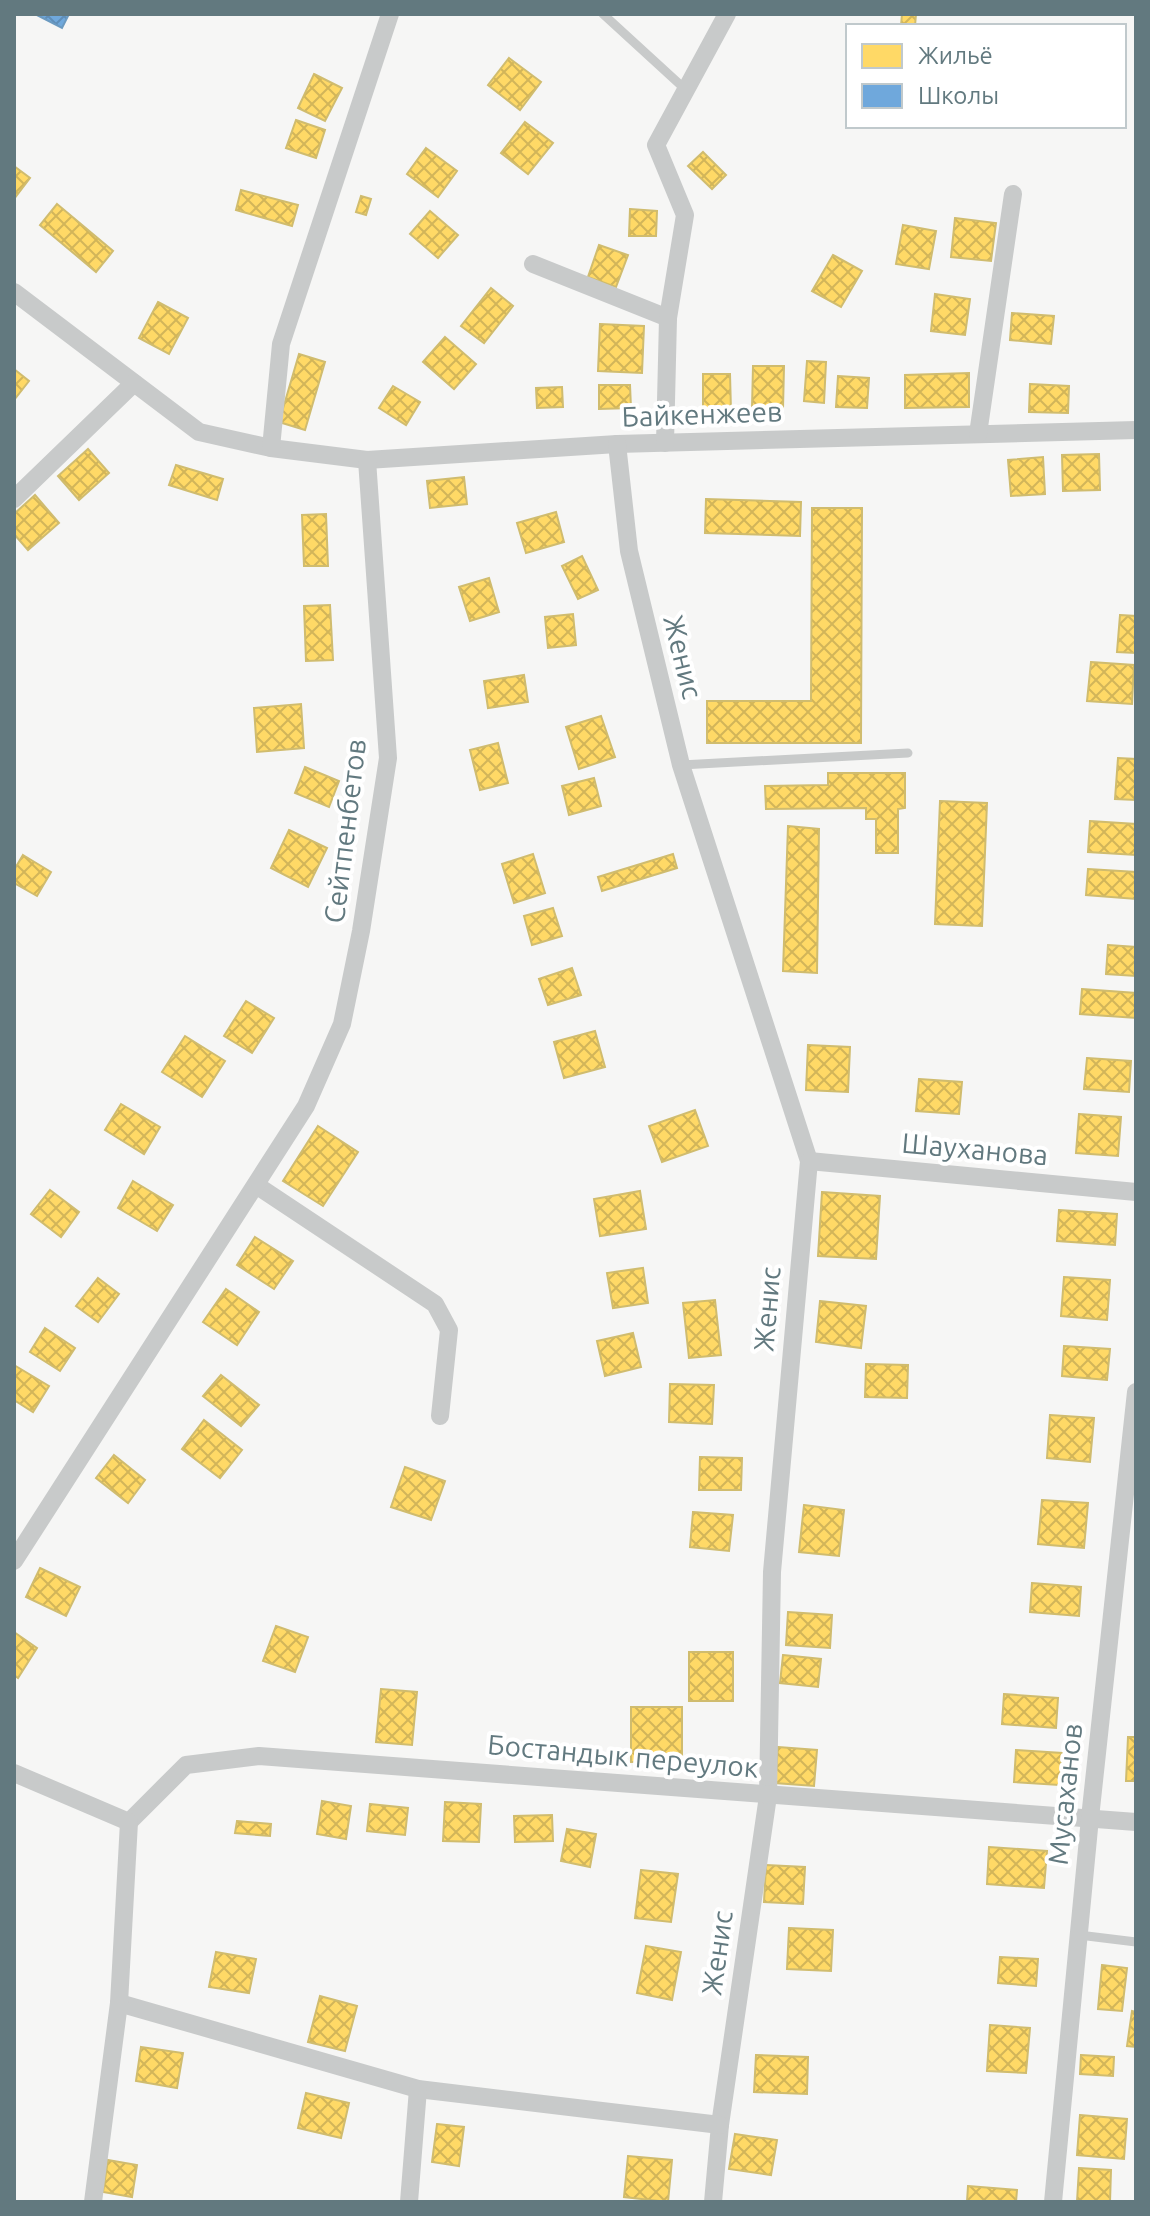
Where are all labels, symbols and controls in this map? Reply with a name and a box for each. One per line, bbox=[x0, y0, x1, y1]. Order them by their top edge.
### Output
legend bbox=[846, 24, 1126, 128]
text: Жильё bbox=[918, 42, 993, 69]
text: Школы bbox=[918, 82, 999, 109]
street label: Байкенжеев bbox=[621, 395, 783, 432]
street label: Женис bbox=[658, 612, 709, 702]
street label: Сейтпенбетов bbox=[318, 737, 371, 925]
street label: Шауханова bbox=[901, 1127, 1049, 1170]
street label: Женис bbox=[747, 1265, 786, 1353]
street label: Мусаханов bbox=[1042, 1722, 1087, 1866]
street label: Бостандык переулок bbox=[486, 1728, 760, 1783]
street label: Женис bbox=[695, 1909, 738, 1997]

